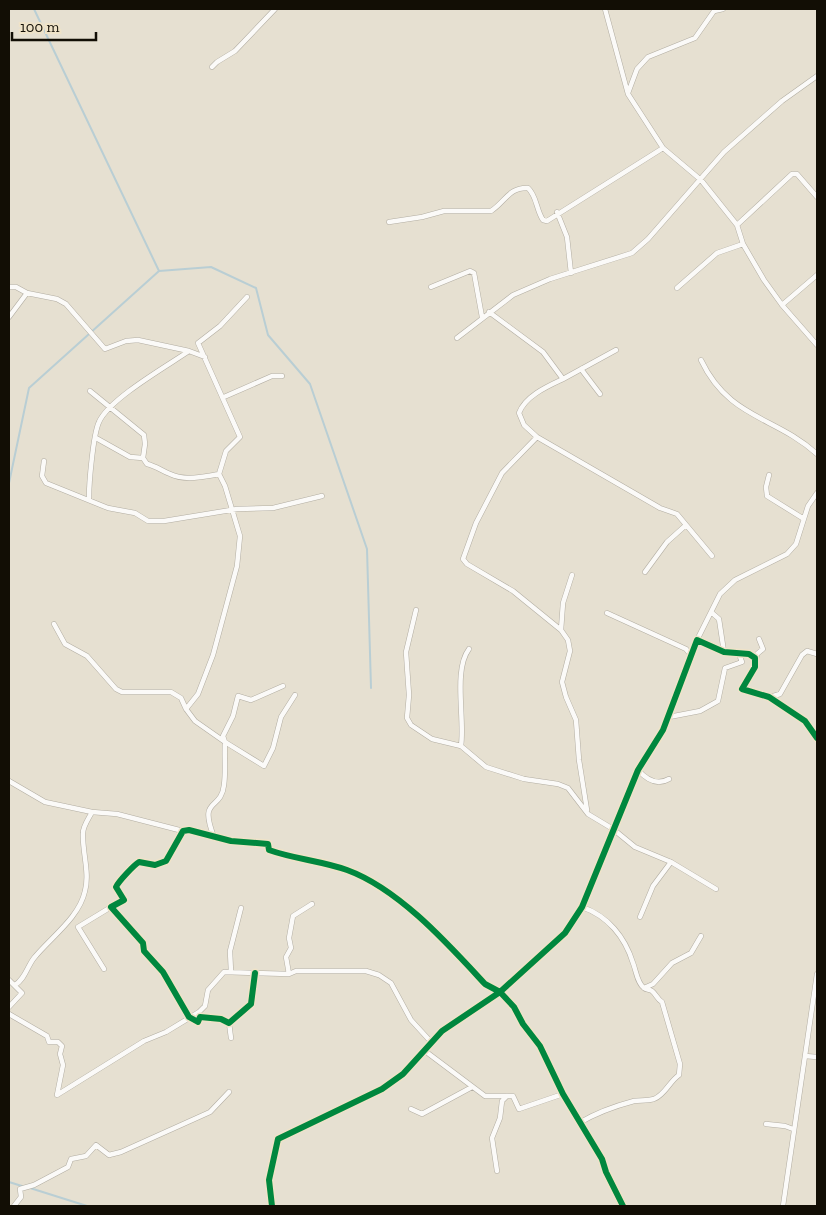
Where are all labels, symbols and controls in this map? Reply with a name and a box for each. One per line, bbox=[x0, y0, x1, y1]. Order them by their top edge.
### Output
scale bar bbox=[12, 10, 96, 42]
text: 100 m bbox=[20, 18, 59, 36]

